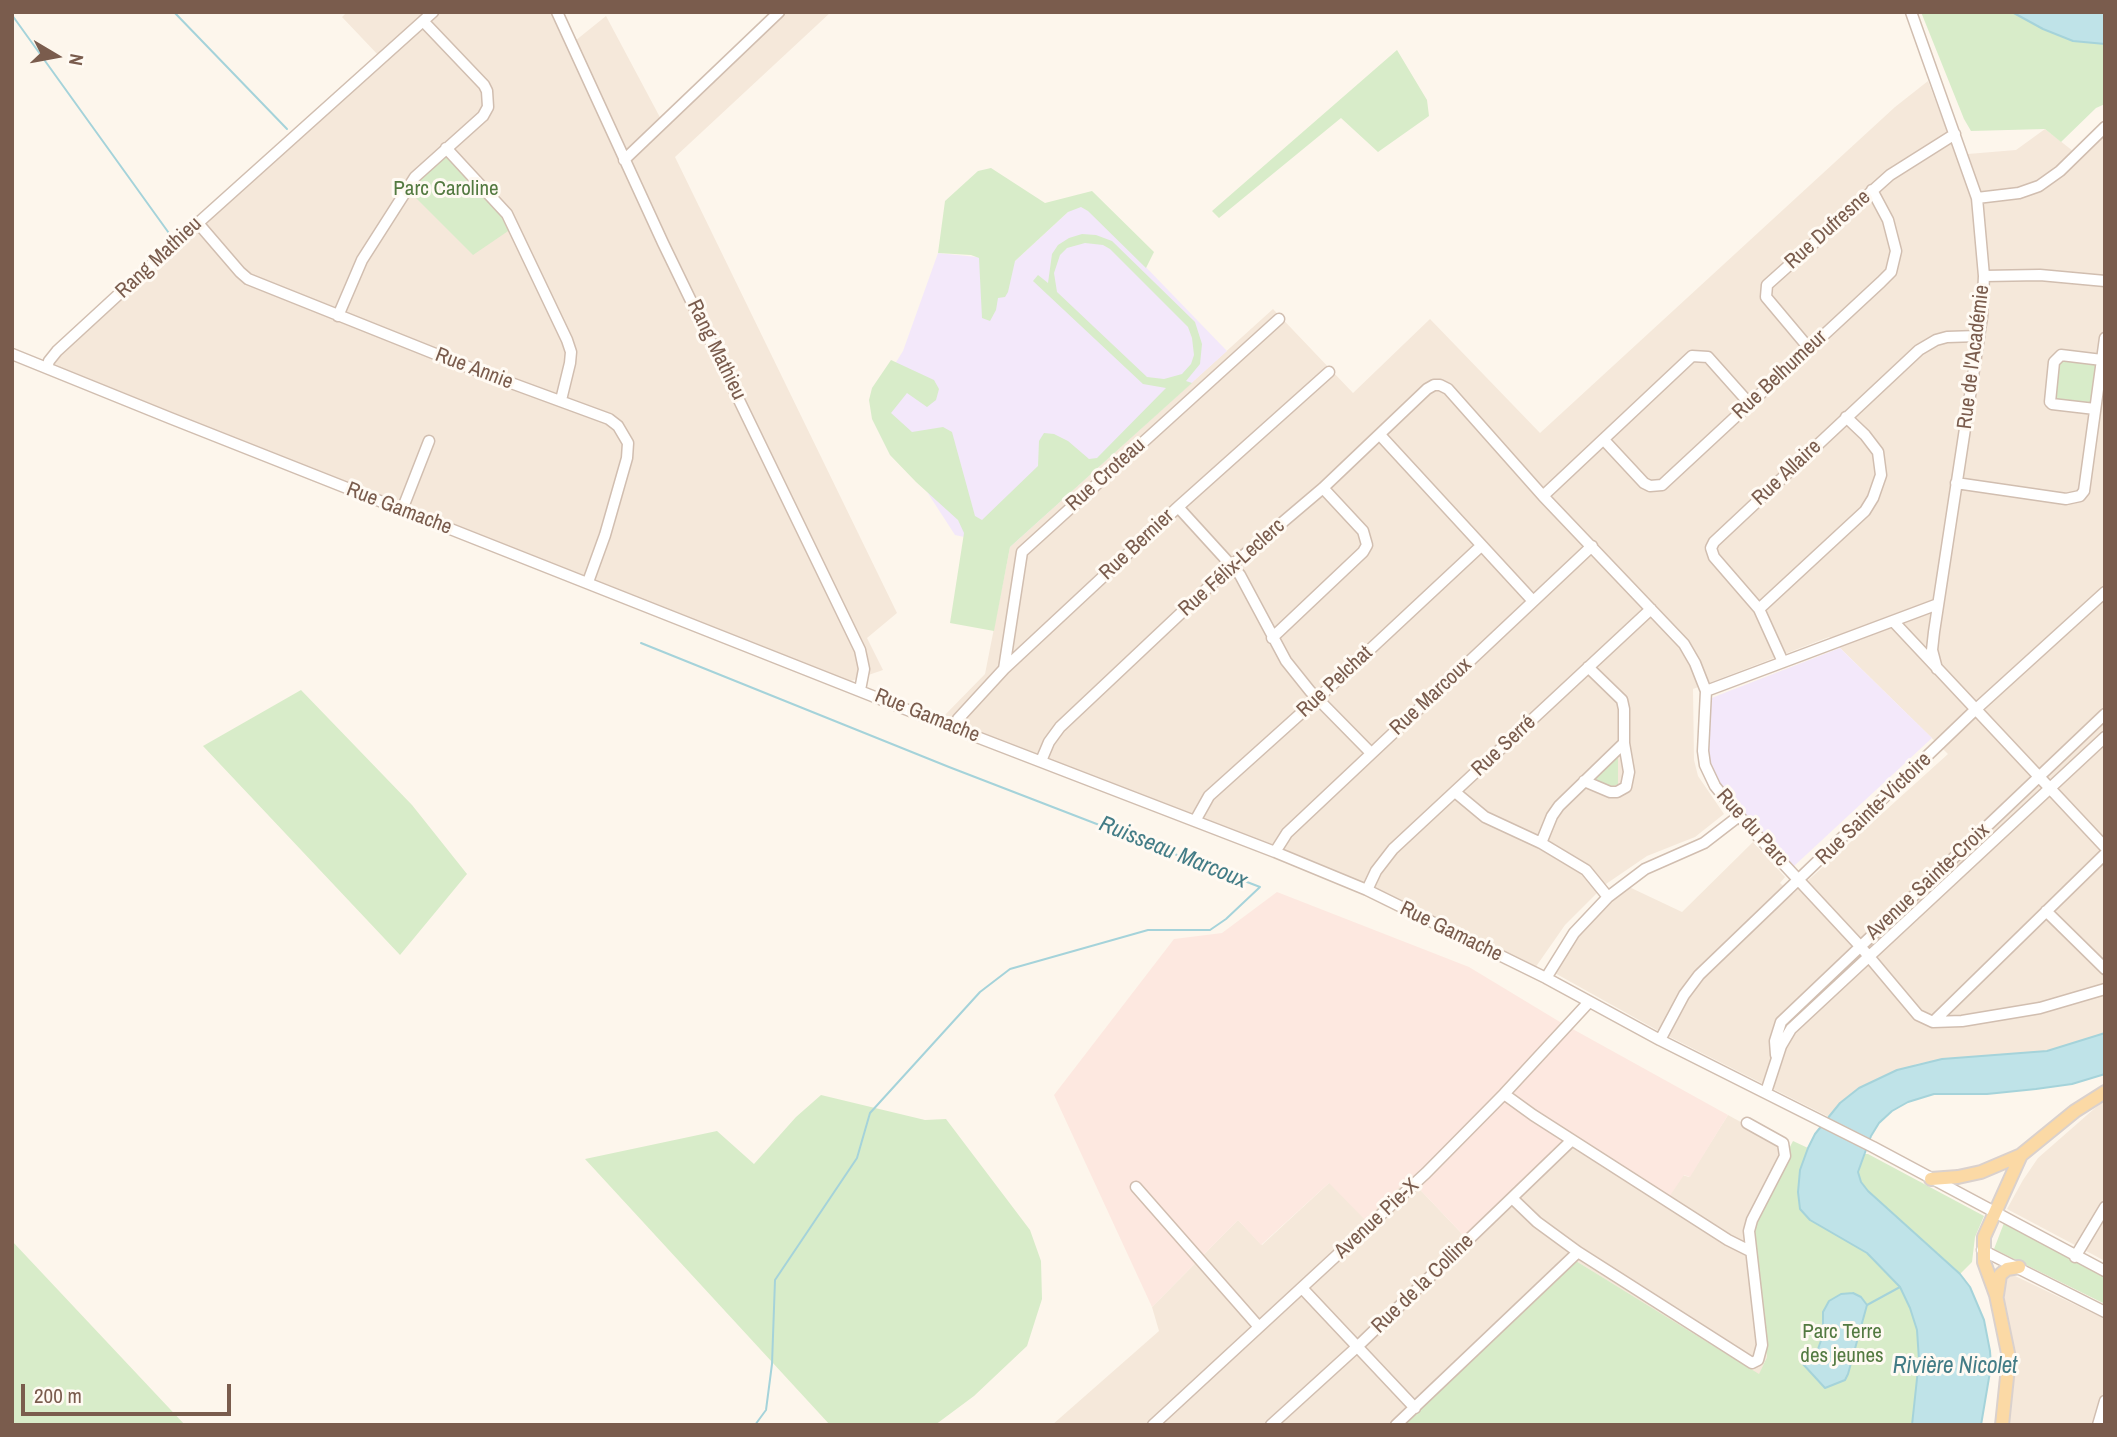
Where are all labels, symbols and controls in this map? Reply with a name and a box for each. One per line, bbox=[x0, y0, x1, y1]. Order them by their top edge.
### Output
north arrow bbox=[21, 21, 91, 91]
text: N bbox=[63, 52, 90, 67]
park label: Parc Caroline bbox=[393, 176, 499, 202]
street label: Rue Dufresne bbox=[1780, 185, 1876, 275]
street label: Rang Mathieu bbox=[111, 212, 207, 304]
street label: Rue de l'Académie bbox=[1953, 284, 1995, 430]
street label: Rang Mathieu bbox=[681, 296, 751, 404]
street label: Rue Belhumeur bbox=[1728, 325, 1832, 425]
street label: Rue Annie bbox=[431, 343, 517, 395]
street label: Rue Croteau bbox=[1061, 433, 1151, 517]
street label: Rue Allaire bbox=[1747, 435, 1827, 511]
street label: Rue Gamache bbox=[343, 477, 455, 541]
street label: Rue Bernier bbox=[1094, 504, 1180, 586]
street label: Rue Félix-Leclerc bbox=[1174, 514, 1290, 622]
street label: Rue Pelchat bbox=[1292, 641, 1378, 723]
street label: Rue Marcoux bbox=[1385, 653, 1477, 741]
street label: Rue Gamache bbox=[871, 684, 983, 748]
street label: Rue Serré bbox=[1467, 710, 1541, 782]
street label: Rue Sainte-Victoire bbox=[1811, 748, 1937, 870]
street label: Rue du Parc bbox=[1711, 784, 1793, 872]
water label: Ruisseau Marcoux bbox=[1095, 811, 1251, 895]
street label: Avenue Sainte-Croix bbox=[1861, 818, 1995, 946]
street label: Rue Gamache bbox=[1396, 896, 1506, 968]
street label: Avenue Pie-X bbox=[1330, 1174, 1424, 1264]
street label: Rue de la Colline bbox=[1367, 1229, 1479, 1339]
park label: Parc Terre des jeunes bbox=[1800, 1319, 1884, 1369]
water label: Rivière Nicolet bbox=[1893, 1353, 2017, 1381]
scale bar bbox=[24, 1370, 234, 1414]
text: 200 m bbox=[34, 1381, 82, 1410]

